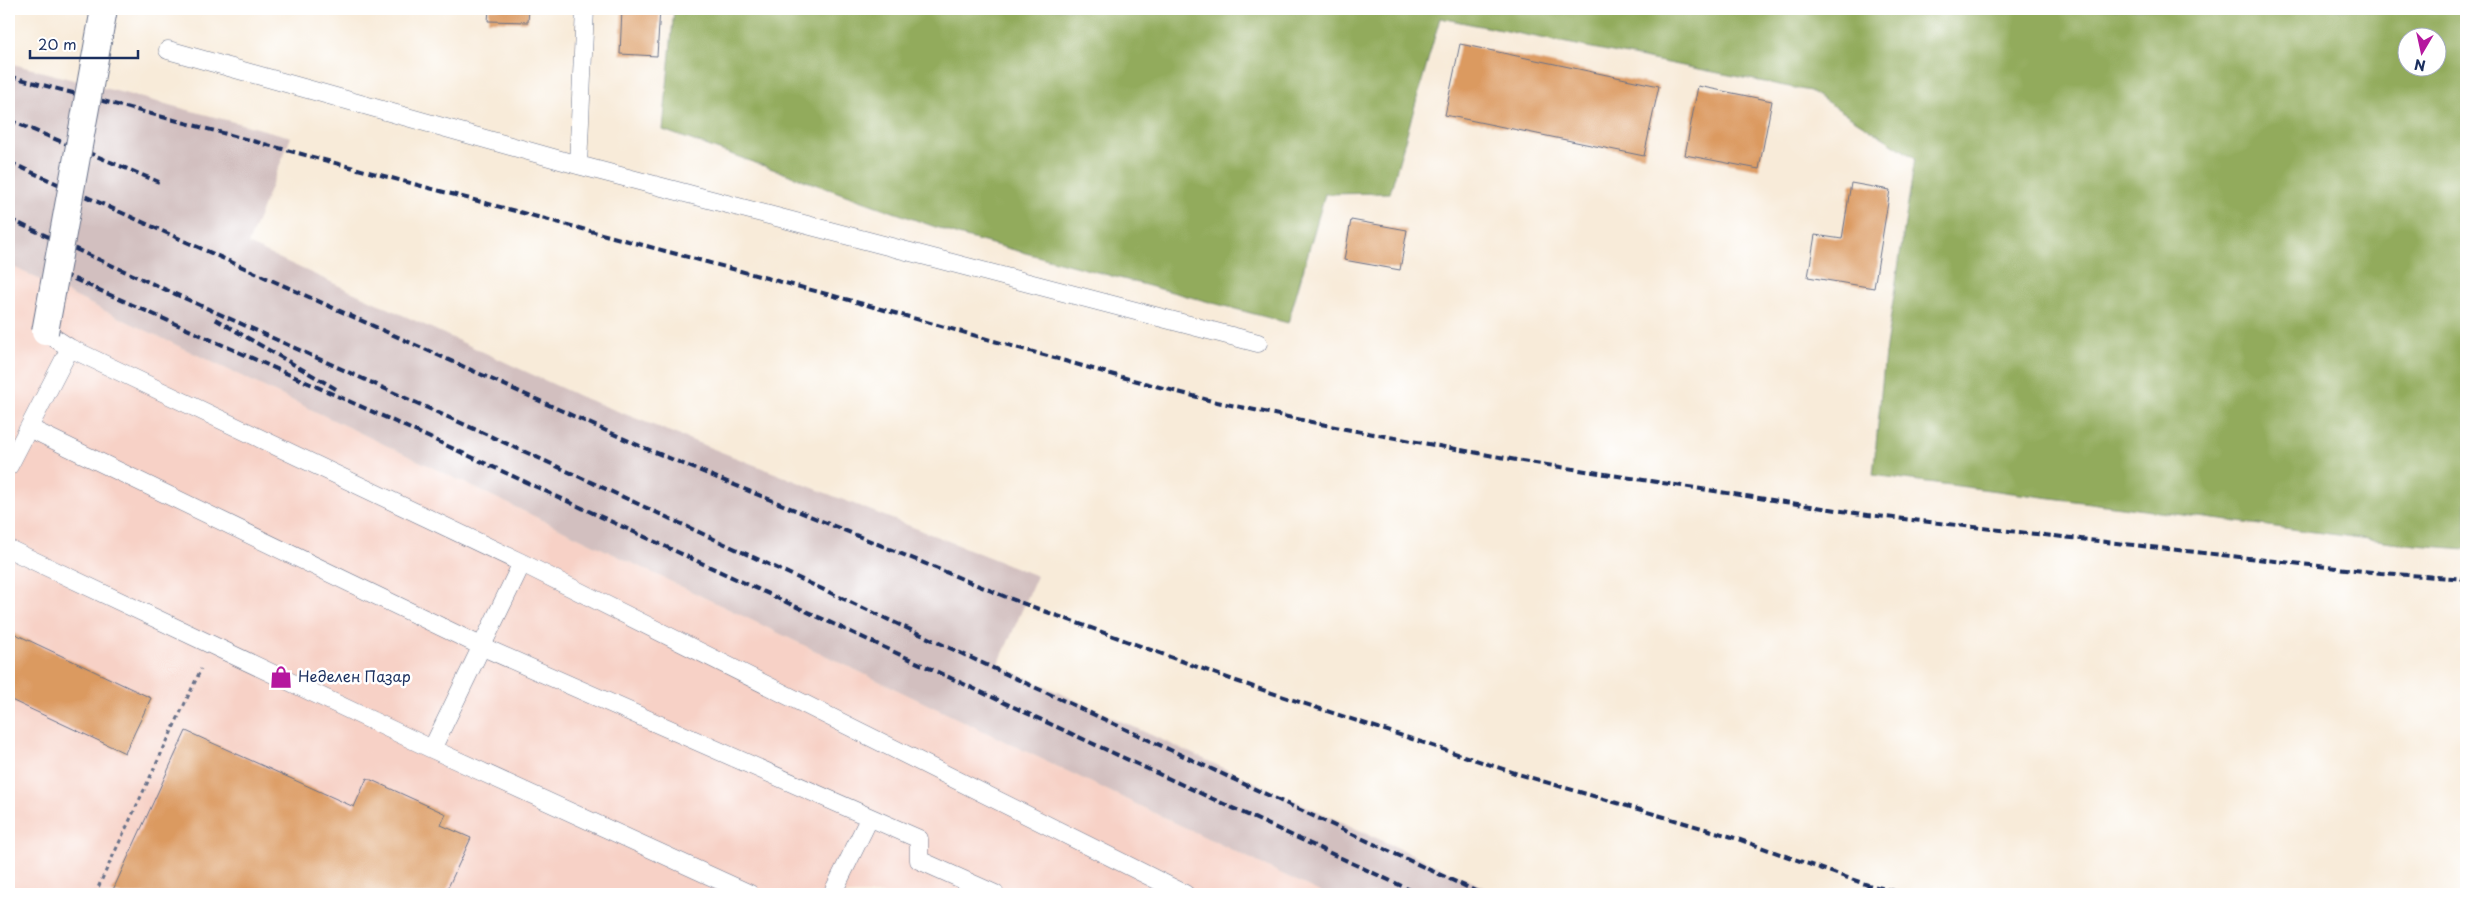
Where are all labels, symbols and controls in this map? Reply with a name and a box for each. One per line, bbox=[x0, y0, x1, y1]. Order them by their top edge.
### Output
scale bar bbox=[30, 28, 138, 60]
north arrow bbox=[2398, 28, 2448, 78]
text: 20 m bbox=[38, 32, 77, 55]
text: N bbox=[2413, 54, 2427, 77]
shop icon: Неделен Пазар bbox=[268, 664, 294, 690]
place label: Неделен Пазар bbox=[298, 664, 411, 687]

